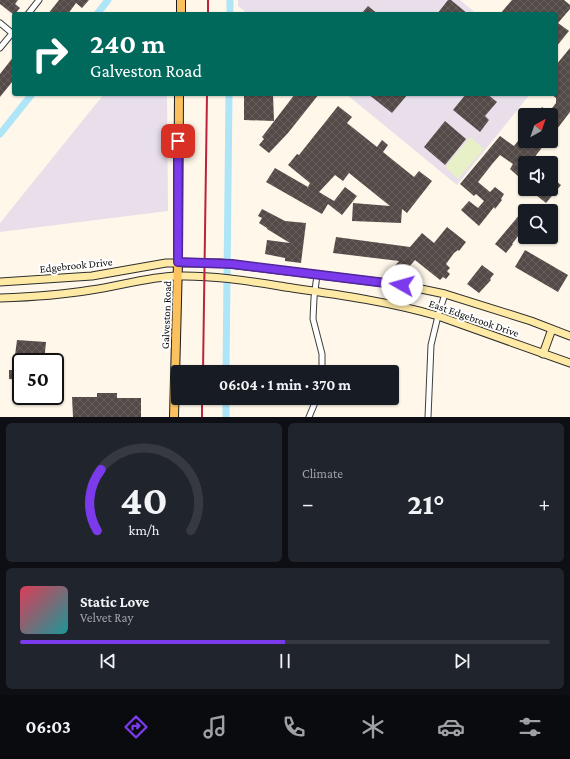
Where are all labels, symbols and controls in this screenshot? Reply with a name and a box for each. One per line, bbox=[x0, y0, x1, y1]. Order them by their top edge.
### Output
icon: right bbox=[24, 28, 76, 80]
text: 240 m bbox=[90, 28, 165, 59]
text: Galveston Road bbox=[90, 61, 202, 81]
north arrow bbox=[518, 108, 558, 148]
map controls bbox=[518, 108, 558, 244]
pin bbox=[161, 124, 195, 158]
icon: arrive bbox=[167, 130, 189, 152]
button: sound bbox=[518, 156, 558, 196]
button: search bbox=[518, 204, 558, 244]
street label: Edgebrook Drive bbox=[39, 255, 113, 276]
position arrow bbox=[381, 264, 423, 306]
street label: Galveston Road bbox=[159, 280, 173, 349]
street label: East Edgebrook Drive bbox=[427, 297, 521, 340]
speed limit sign: 50 bbox=[12, 353, 64, 405]
text: 06:04 · 1 min · 370 m bbox=[219, 377, 351, 393]
text: Climate bbox=[302, 466, 343, 481]
text: 40 bbox=[120, 476, 168, 522]
text: 21° bbox=[407, 487, 445, 520]
text: − bbox=[302, 491, 314, 516]
text: + bbox=[538, 491, 550, 516]
text: km/h bbox=[129, 521, 160, 537]
text: Static Love bbox=[80, 594, 149, 610]
text: Velvet Ray bbox=[80, 610, 133, 625]
icon: previous bbox=[97, 650, 119, 672]
icon: pause bbox=[274, 650, 296, 672]
icon: next bbox=[451, 650, 473, 672]
icon: directions bbox=[122, 713, 150, 741]
icon: music bbox=[201, 713, 229, 741]
icon: phone bbox=[280, 713, 308, 741]
icon: climate bbox=[359, 713, 387, 741]
icon: car bbox=[437, 713, 465, 741]
icon: filters bbox=[516, 713, 544, 741]
text: 06:03 bbox=[25, 717, 71, 737]

